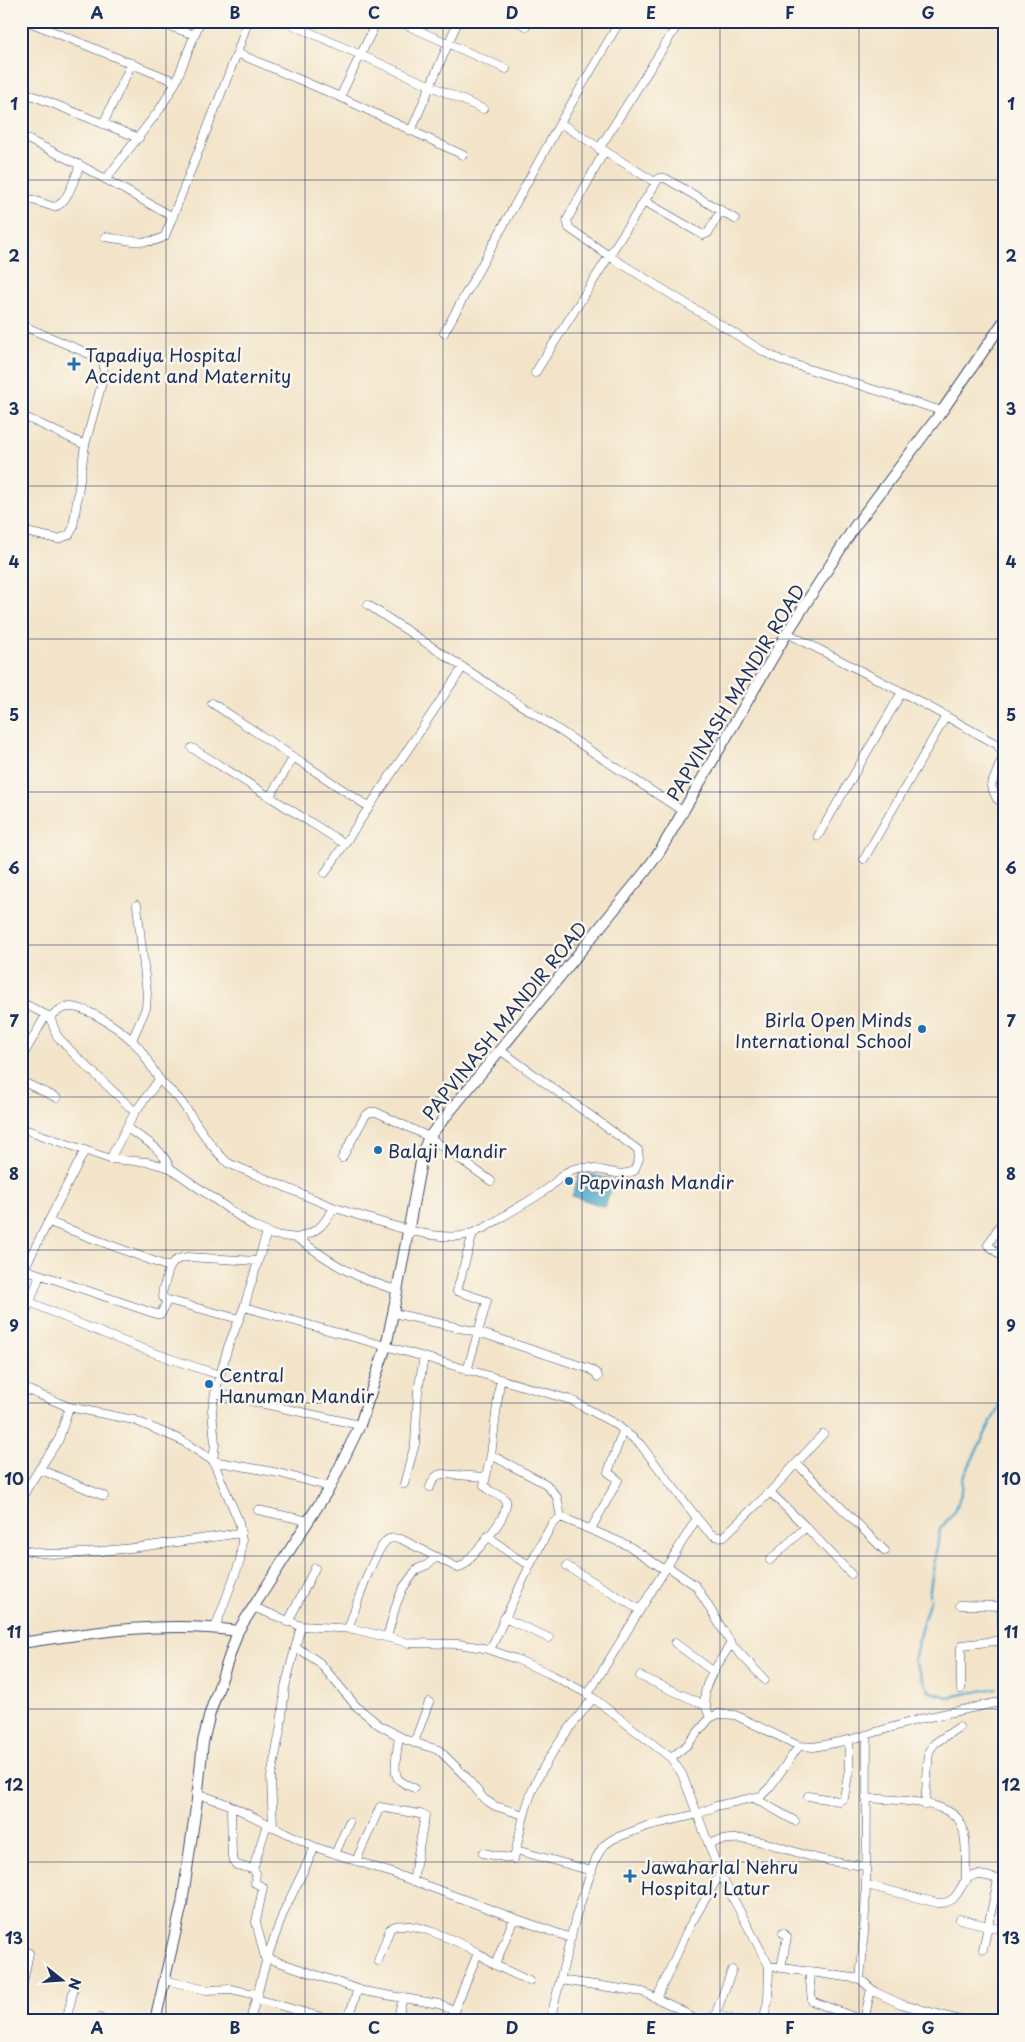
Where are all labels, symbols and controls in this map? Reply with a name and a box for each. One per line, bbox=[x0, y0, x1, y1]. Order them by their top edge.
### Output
text: A bbox=[91, 0, 104, 24]
text: B bbox=[230, 0, 241, 24]
text: C bbox=[368, 0, 380, 24]
text: D bbox=[506, 0, 518, 24]
text: E bbox=[646, 0, 656, 24]
text: F bbox=[785, 0, 795, 24]
text: G bbox=[921, 0, 935, 24]
text: 1 bbox=[10, 91, 18, 115]
text: 1 bbox=[1007, 91, 1015, 115]
text: 2 bbox=[8, 243, 20, 267]
text: 2 bbox=[1005, 243, 1017, 267]
place label: Tapadiya Hospital Accident and Maternity bbox=[85, 341, 291, 389]
marker: Tapadiya Hospital Accident and Maternity bbox=[67, 357, 81, 371]
text: 3 bbox=[9, 396, 19, 420]
text: 3 bbox=[1006, 396, 1016, 420]
text: 4 bbox=[9, 549, 20, 573]
text: 4 bbox=[1006, 549, 1017, 573]
street label: PAPVINASH MANDIR ROAD bbox=[659, 578, 811, 806]
text: 5 bbox=[9, 702, 19, 726]
text: 5 bbox=[1006, 702, 1016, 726]
text: 6 bbox=[8, 855, 20, 879]
text: 6 bbox=[1005, 855, 1017, 879]
street label: PAPVINASH MANDIR ROAD bbox=[415, 915, 593, 1125]
place label: Birla Open Minds International School bbox=[735, 1006, 912, 1054]
text: 7 bbox=[9, 1008, 19, 1032]
text: 7 bbox=[1006, 1008, 1016, 1032]
marker: Birla Open Minds International School bbox=[916, 1023, 928, 1035]
place label: Balaji Mandir bbox=[388, 1137, 507, 1164]
marker: Balaji Mandir bbox=[372, 1144, 384, 1156]
text: 8 bbox=[9, 1161, 19, 1185]
text: 8 bbox=[1006, 1161, 1016, 1185]
place label: Papvinash Mandir bbox=[579, 1168, 734, 1195]
marker: Papvinash Mandir bbox=[563, 1175, 575, 1187]
text: 9 bbox=[9, 1313, 19, 1337]
text: 9 bbox=[1006, 1313, 1016, 1337]
place label: Central Hanuman Mandir bbox=[219, 1361, 375, 1409]
marker: Central Hanuman Mandir bbox=[203, 1378, 215, 1390]
text: 10 bbox=[4, 1466, 24, 1490]
text: 10 bbox=[1001, 1466, 1021, 1490]
text: 11 bbox=[7, 1619, 21, 1643]
text: 11 bbox=[1004, 1619, 1018, 1643]
text: 12 bbox=[5, 1772, 23, 1796]
text: 12 bbox=[1002, 1772, 1020, 1796]
place label: Jawaharlal Nehru Hospital, Latur bbox=[641, 1853, 798, 1901]
marker: Jawaharlal Nehru Hospital, Latur bbox=[623, 1869, 637, 1883]
text: 13 bbox=[5, 1925, 23, 1949]
text: 13 bbox=[1002, 1925, 1020, 1949]
north arrow bbox=[38, 1954, 88, 2004]
text: N bbox=[63, 1976, 87, 1992]
text: A bbox=[91, 2015, 104, 2039]
text: B bbox=[230, 2015, 241, 2039]
text: C bbox=[368, 2015, 380, 2039]
text: D bbox=[506, 2015, 518, 2039]
text: E bbox=[646, 2015, 656, 2039]
text: F bbox=[785, 2015, 795, 2039]
text: G bbox=[921, 2015, 935, 2039]

